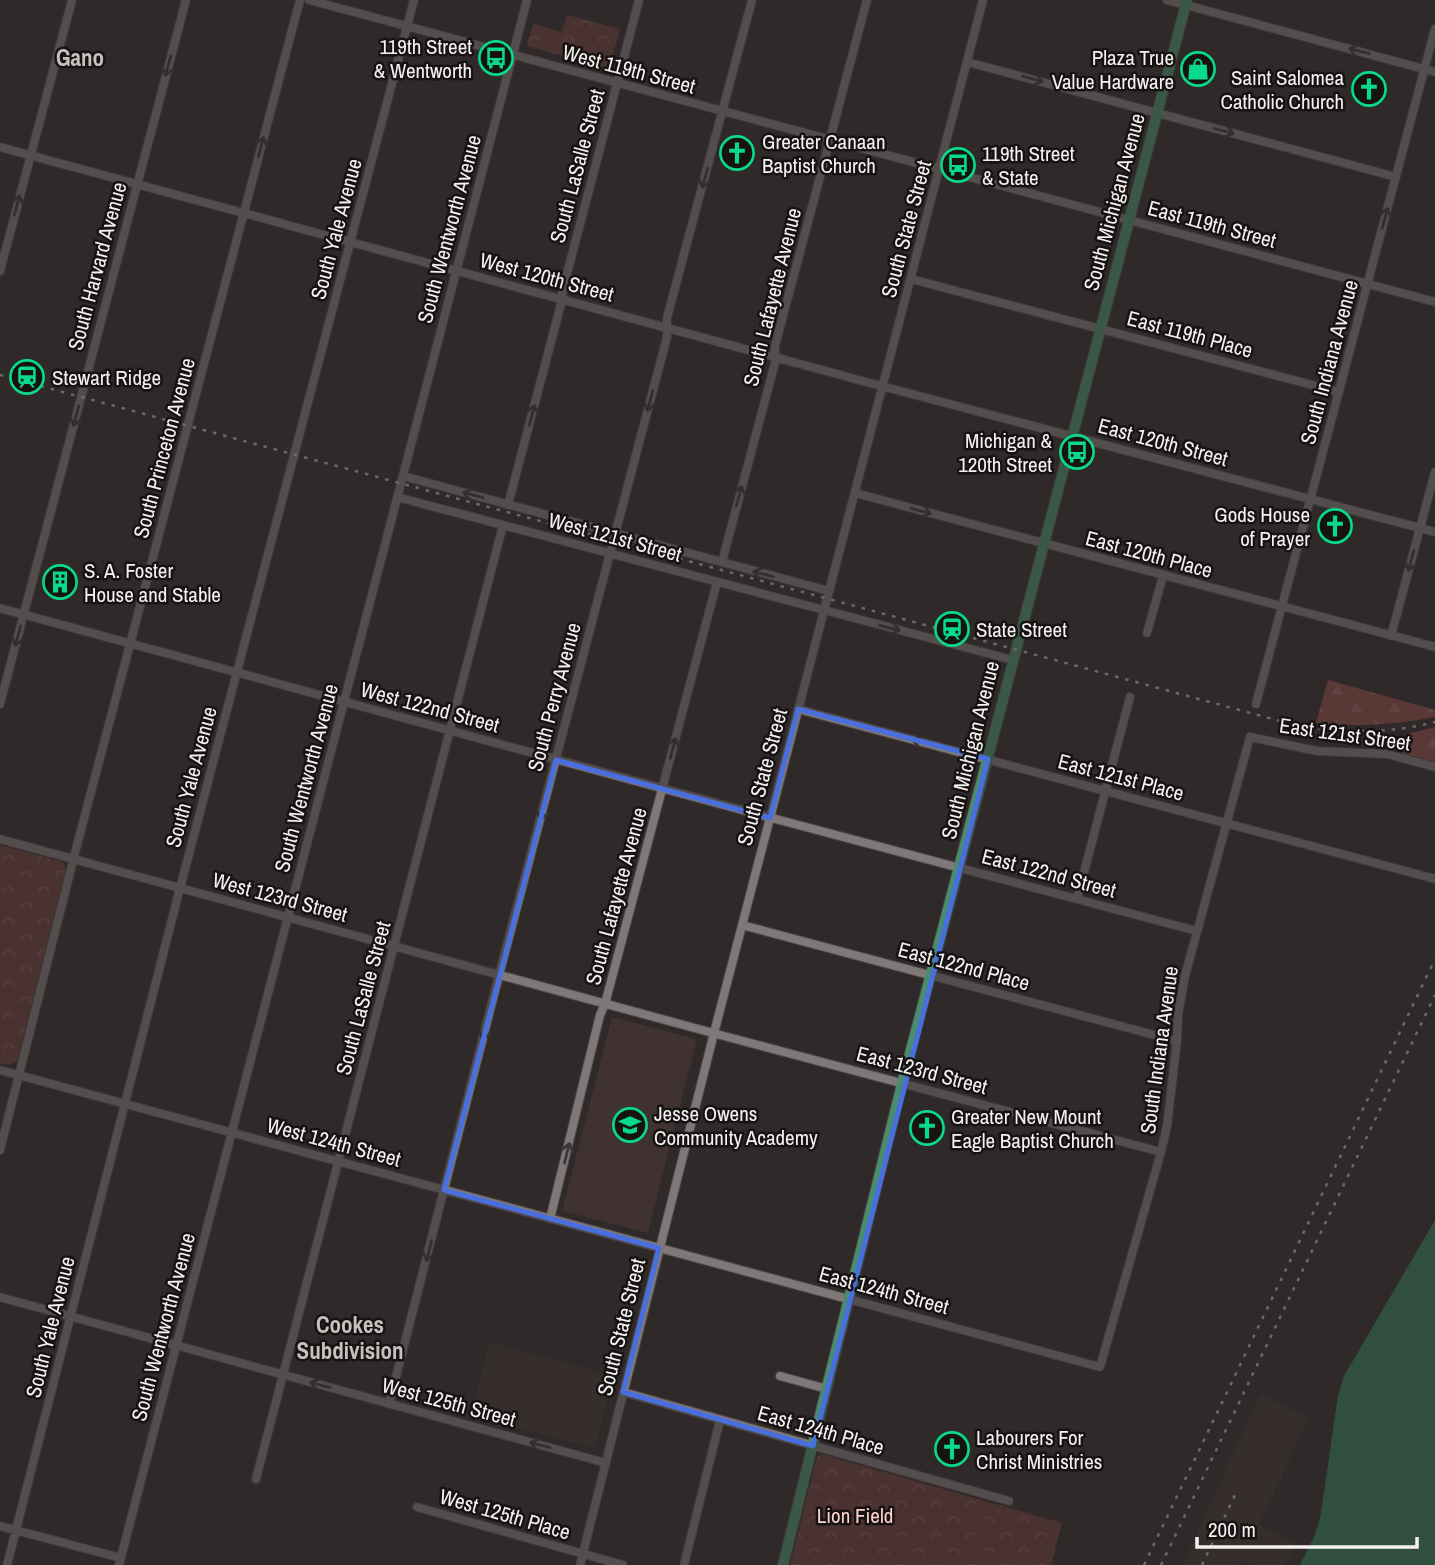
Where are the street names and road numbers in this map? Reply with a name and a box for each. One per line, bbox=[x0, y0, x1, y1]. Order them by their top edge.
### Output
street label: West 119th Street bbox=[559, 37, 699, 101]
street label: South LaSalle Street bbox=[543, 86, 612, 246]
street label: South Michigan Avenue bbox=[1076, 110, 1152, 294]
street label: South Wentworth Avenue bbox=[410, 132, 488, 326]
street label: South Yale Avenue bbox=[303, 155, 369, 303]
street label: South State Street bbox=[874, 157, 938, 301]
street label: South Harvard Avenue bbox=[61, 179, 133, 353]
street label: East 119th Street bbox=[1145, 193, 1280, 255]
street label: South Lafayette Avenue bbox=[736, 205, 808, 389]
street label: West 120th Street bbox=[477, 245, 617, 309]
street label: South Indiana Avenue bbox=[1293, 277, 1365, 447]
street label: East 119th Place bbox=[1124, 303, 1256, 365]
street label: South Princeton Avenue bbox=[126, 355, 202, 541]
street label: East 120th Street bbox=[1095, 411, 1231, 473]
street label: West 121st Street bbox=[545, 505, 685, 569]
street label: East 120th Place bbox=[1082, 523, 1216, 585]
street label: South Perry Avenue bbox=[520, 619, 588, 775]
street label: South Michigan Avenue bbox=[934, 658, 1006, 842]
street label: West 122nd Street bbox=[358, 675, 503, 739]
street label: South Wentworth Avenue bbox=[267, 681, 345, 875]
street label: South Yale Avenue bbox=[158, 703, 224, 851]
street label: South State Street bbox=[730, 705, 794, 849]
street label: East 121st Street bbox=[1278, 710, 1413, 758]
street label: East 121st Place bbox=[1055, 746, 1187, 808]
street label: South Lafayette Avenue bbox=[578, 804, 654, 988]
street label: East 122nd Street bbox=[979, 841, 1120, 905]
street label: West 123rd Street bbox=[209, 865, 351, 929]
street label: South LaSalle Street bbox=[329, 918, 398, 1078]
street label: East 122nd Place bbox=[895, 935, 1033, 997]
street label: South Indiana Avenue bbox=[1133, 964, 1185, 1136]
street label: East 123rd Street bbox=[854, 1039, 991, 1101]
street label: West 124th Street bbox=[264, 1110, 404, 1174]
street label: South Wentworth Avenue bbox=[124, 1230, 202, 1424]
street label: South Yale Avenue bbox=[18, 1253, 82, 1401]
street label: South State Street bbox=[590, 1255, 652, 1399]
street label: East 124th Street bbox=[816, 1259, 952, 1321]
street label: West 125th Street bbox=[379, 1370, 519, 1434]
street label: East 124th Place bbox=[754, 1398, 888, 1462]
street label: West 125th Place bbox=[436, 1481, 574, 1547]

